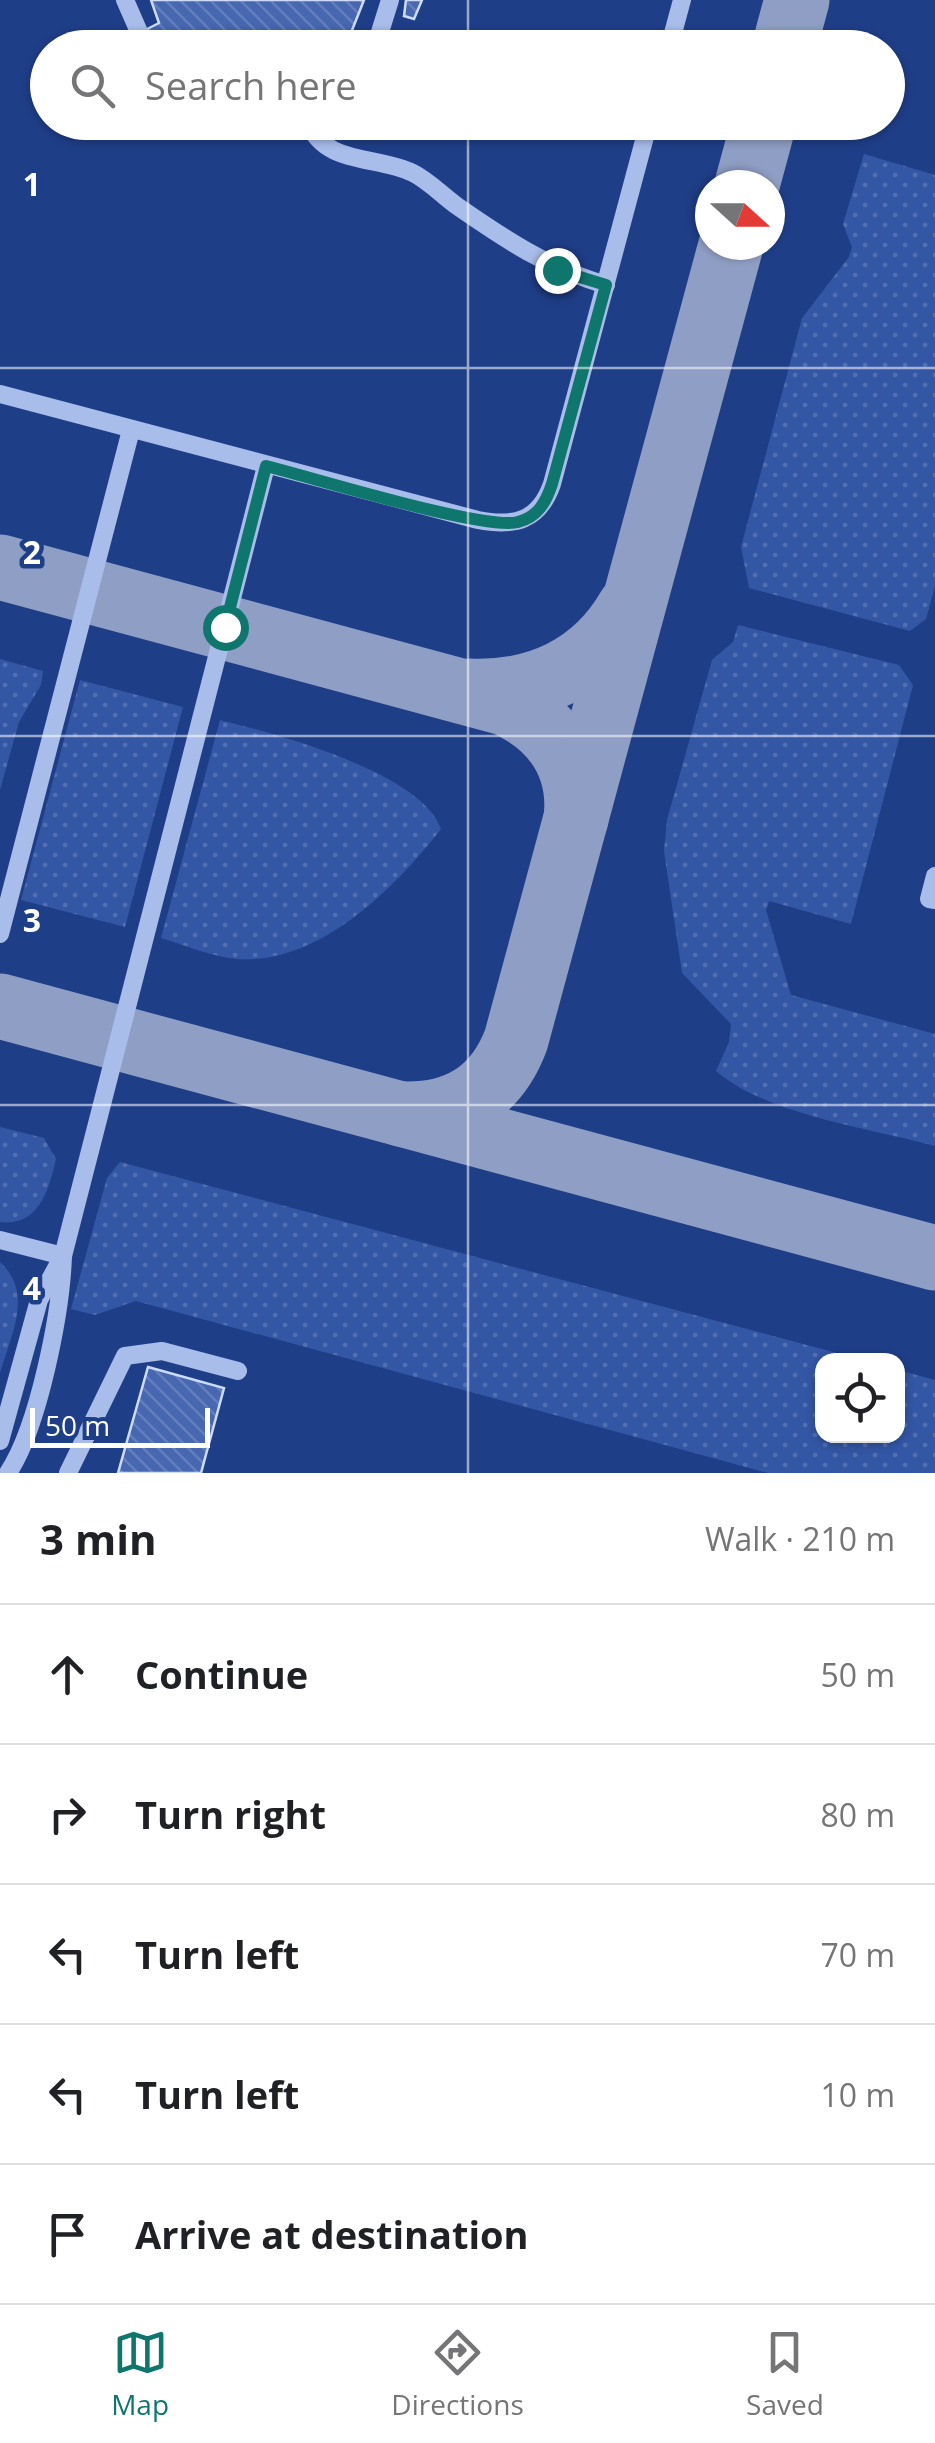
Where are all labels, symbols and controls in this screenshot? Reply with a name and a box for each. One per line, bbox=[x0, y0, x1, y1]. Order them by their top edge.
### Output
search box bbox=[30, 30, 905, 140]
icon: search bbox=[65, 58, 120, 113]
text: Search here bbox=[145, 59, 357, 111]
text: 1 bbox=[23, 162, 41, 205]
north arrow bbox=[695, 170, 785, 260]
route end bbox=[535, 248, 581, 294]
text: 2 bbox=[23, 530, 41, 573]
route start bbox=[203, 605, 249, 651]
text: 3 bbox=[23, 898, 41, 941]
text: 4 bbox=[23, 1266, 41, 1309]
map controls bbox=[815, 1353, 905, 1443]
button: locate bbox=[815, 1353, 905, 1443]
scale bar bbox=[30, 1403, 210, 1448]
text: 50 m bbox=[45, 1406, 110, 1444]
text: 3 min bbox=[40, 1510, 157, 1567]
text: Walk · 210 m bbox=[705, 1517, 895, 1560]
icon: ahead bbox=[40, 1647, 95, 1702]
text: Continue bbox=[135, 1648, 308, 1700]
text: 50 m bbox=[820, 1653, 895, 1696]
icon: right bbox=[40, 1787, 95, 1842]
text: Turn right bbox=[135, 1788, 326, 1840]
text: 80 m bbox=[820, 1793, 895, 1836]
icon: left bbox=[40, 1927, 95, 1982]
text: Turn left bbox=[135, 1928, 299, 1980]
text: 70 m bbox=[820, 1933, 895, 1976]
icon: left bbox=[40, 2067, 95, 2122]
text: Turn left bbox=[135, 2068, 299, 2120]
text: 10 m bbox=[820, 2073, 895, 2116]
icon: arrive bbox=[40, 2207, 95, 2262]
text: Arrive at destination bbox=[135, 2208, 529, 2260]
tab: Map bbox=[111, 2325, 169, 2423]
tab: Directions bbox=[391, 2325, 524, 2423]
tab: Saved bbox=[746, 2325, 824, 2423]

